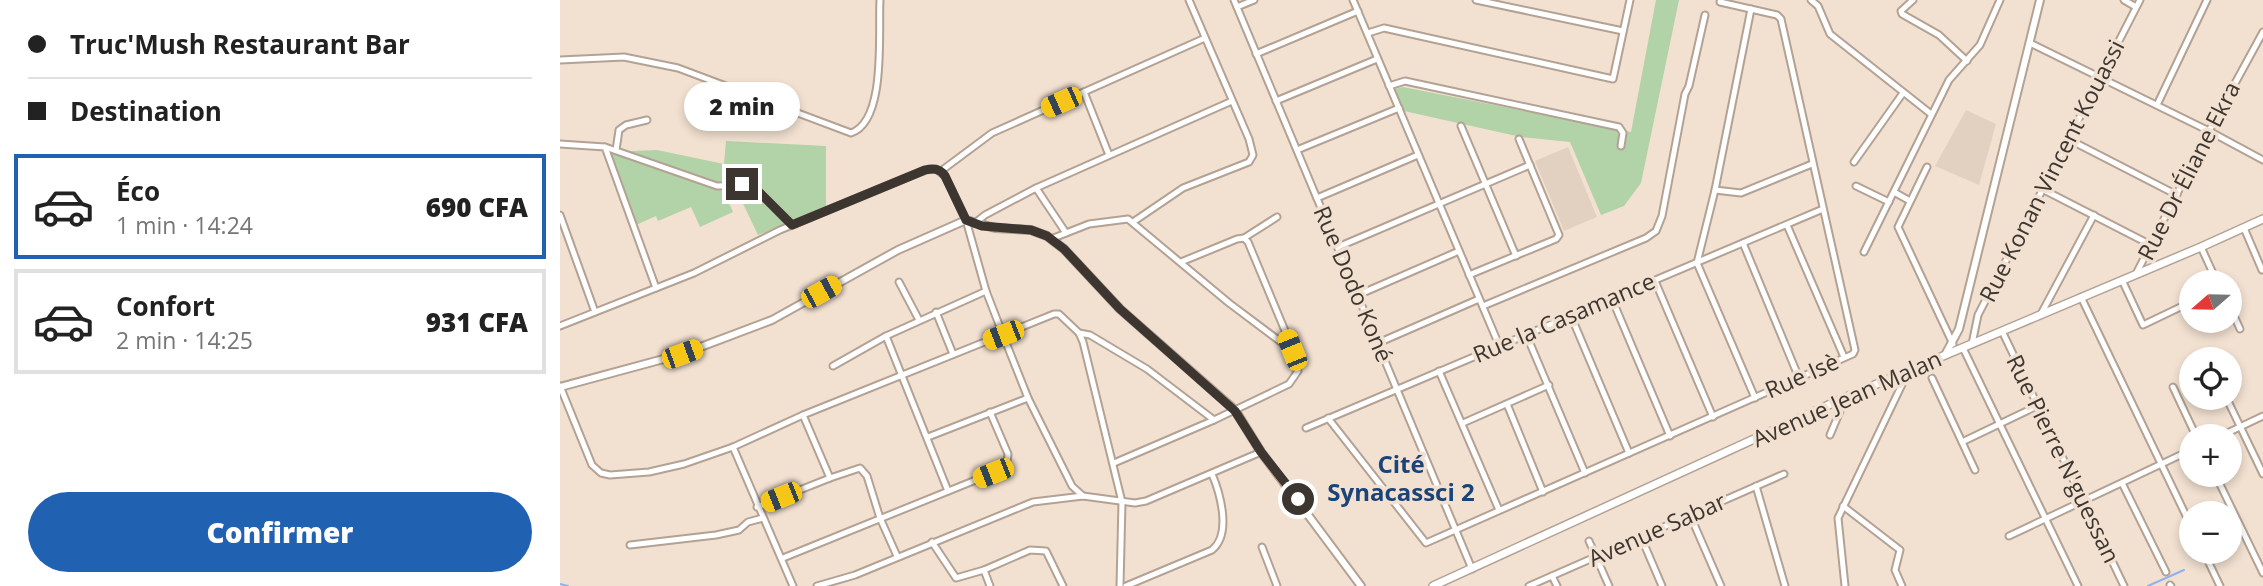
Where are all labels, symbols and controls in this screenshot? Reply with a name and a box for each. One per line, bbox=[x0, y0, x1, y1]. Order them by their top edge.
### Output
text: Truc'Mush Restaurant Bar bbox=[70, 26, 410, 62]
street label: Rue Konan Vincent Kouassi bbox=[1971, 34, 2131, 307]
street label: Rue Dr Éliane Ekra bbox=[2129, 76, 2247, 265]
callout: 2 min bbox=[684, 82, 800, 132]
car bbox=[1038, 84, 1085, 120]
text: 2 min bbox=[709, 90, 775, 122]
text: Destination bbox=[70, 93, 222, 129]
route end bbox=[726, 168, 758, 200]
text: Éco bbox=[116, 173, 160, 209]
icon: car bbox=[32, 175, 95, 238]
text: 690 CFA bbox=[426, 189, 528, 225]
street label: Rue Dodo Koné bbox=[1307, 201, 1401, 367]
text: 1 min · 14:24 bbox=[116, 209, 253, 241]
street label: Rue la Casamance bbox=[1468, 264, 1660, 370]
north arrow bbox=[2179, 270, 2242, 332]
map controls bbox=[2179, 270, 2242, 564]
car bbox=[798, 273, 845, 311]
text: Confort bbox=[116, 288, 215, 324]
icon: car bbox=[32, 290, 95, 353]
text: 931 CFA bbox=[426, 304, 528, 340]
car bbox=[980, 318, 1027, 352]
text: 2 min · 14:25 bbox=[116, 324, 253, 356]
car bbox=[1275, 327, 1310, 373]
car bbox=[659, 337, 706, 371]
street label: Avenue Jean Malan bbox=[1747, 342, 1946, 454]
street label: Rue Isè bbox=[1760, 345, 1844, 405]
button: locate bbox=[2179, 347, 2242, 410]
street label: Rue Pierre N'guessan bbox=[2000, 349, 2128, 568]
button: + bbox=[2179, 424, 2242, 487]
district label: Cité Synacassci 2 bbox=[1327, 447, 1475, 508]
car bbox=[970, 455, 1017, 491]
car bbox=[758, 479, 805, 515]
route start bbox=[1282, 483, 1314, 515]
street label: Avenue Sabar bbox=[1583, 484, 1731, 574]
button: Confirmer bbox=[28, 492, 532, 572]
button: − bbox=[2179, 501, 2242, 564]

